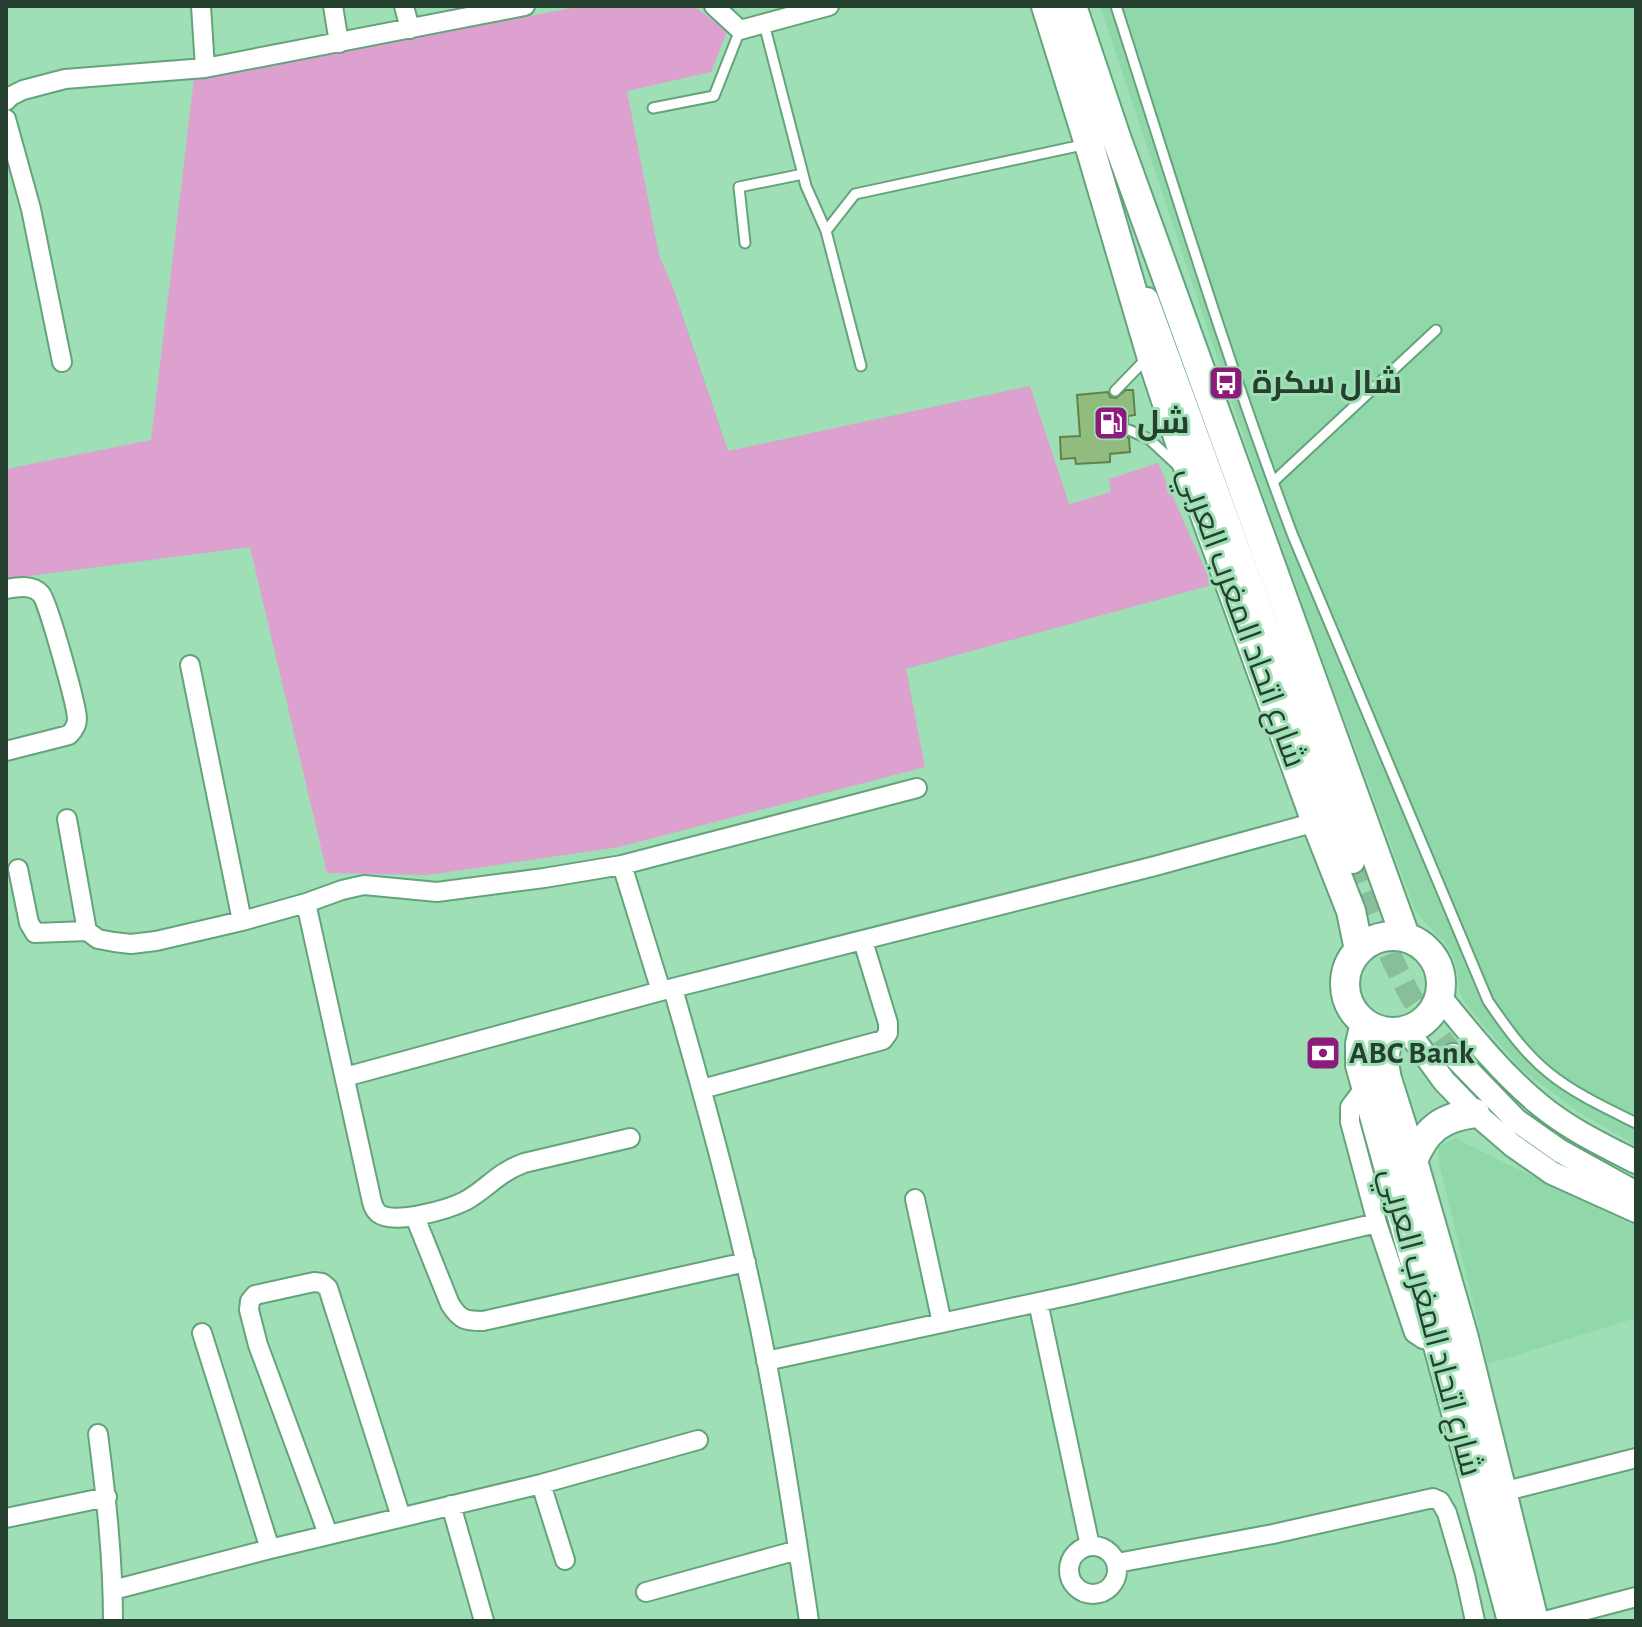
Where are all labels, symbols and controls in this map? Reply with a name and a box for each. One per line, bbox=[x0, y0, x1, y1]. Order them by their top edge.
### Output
bus stop icon: شال سكرة bbox=[1207, 364, 1245, 402]
place label: شال سكرة bbox=[1252, 365, 1402, 401]
fuel station icon: شل bbox=[1092, 404, 1130, 442]
place label: شل bbox=[1137, 405, 1190, 441]
street label: شارع اتحاد المغرب العربي bbox=[1165, 462, 1311, 774]
bank icon: ABC Bank bbox=[1304, 1034, 1342, 1072]
place label: ABC Bank bbox=[1349, 1037, 1475, 1069]
street label: شارع اتحاد المغرب العربي bbox=[1367, 1164, 1488, 1482]

